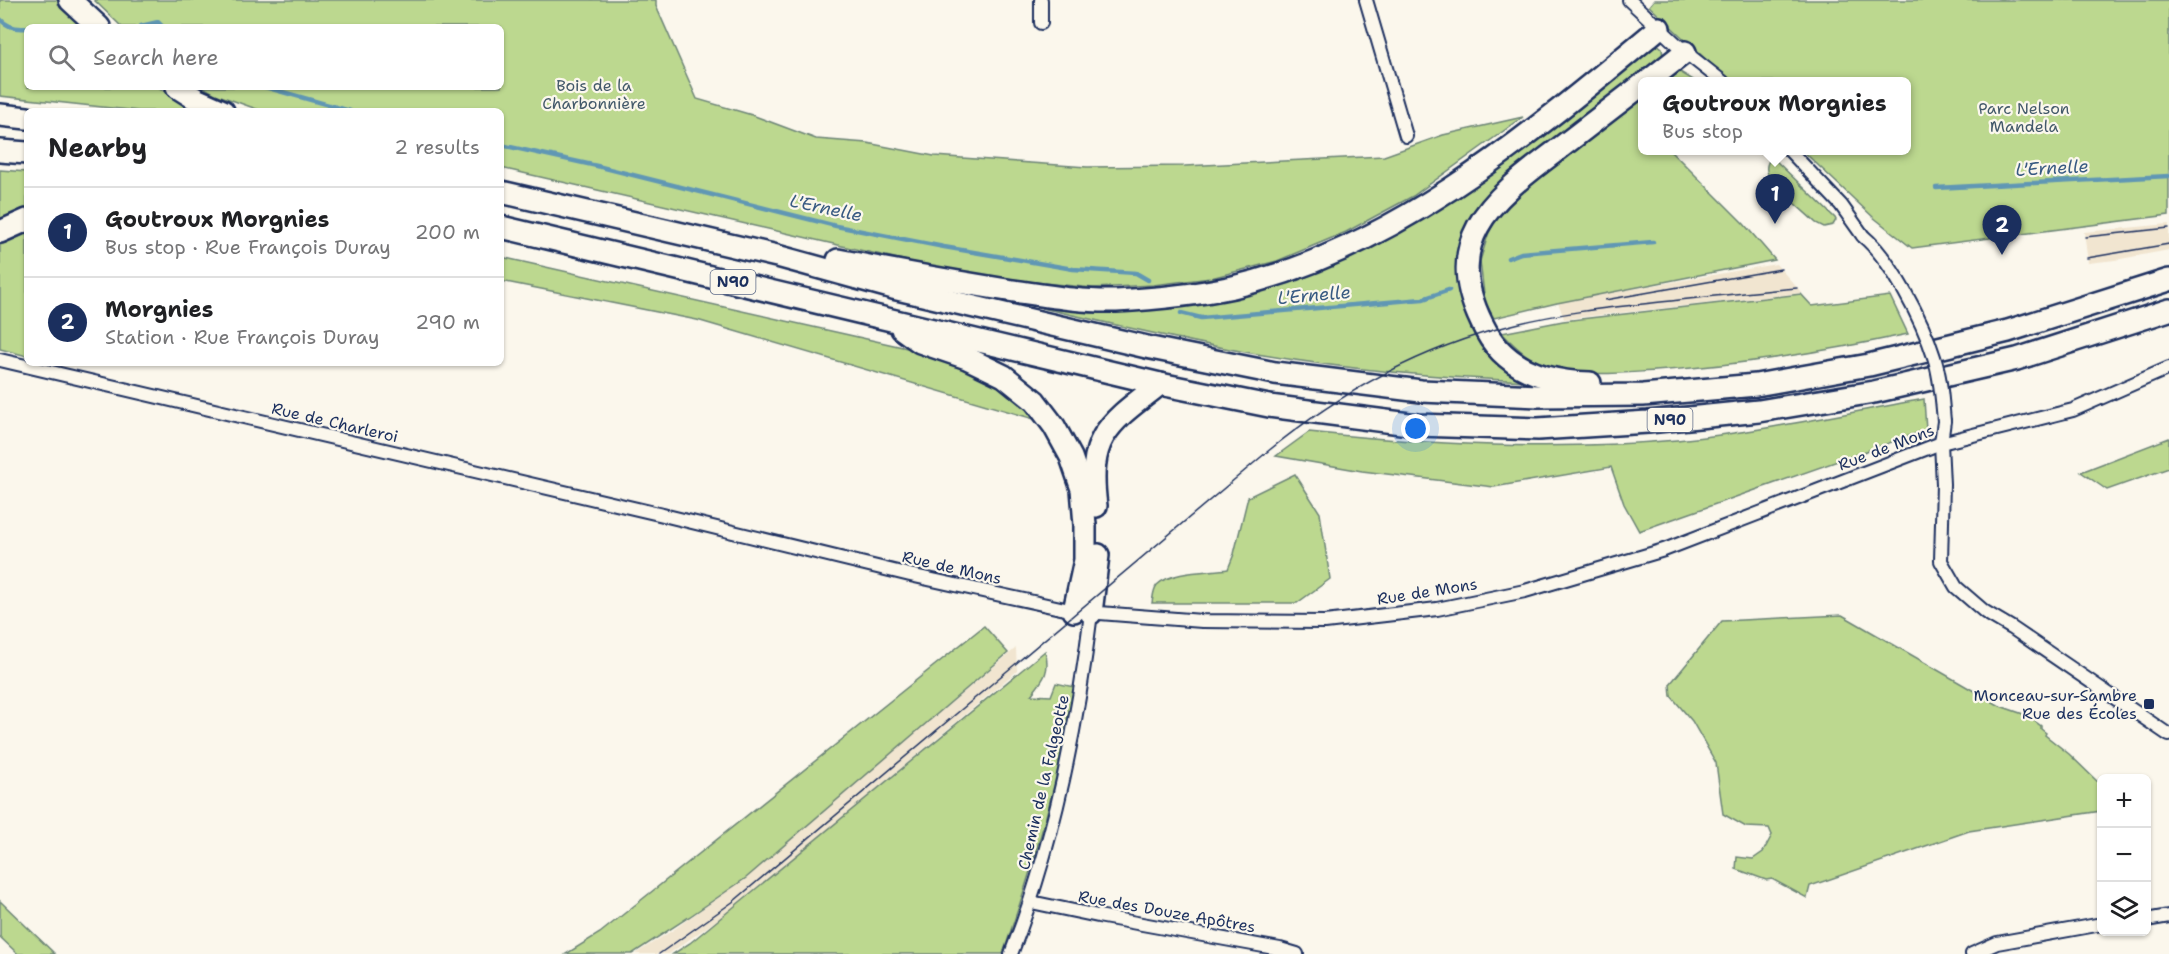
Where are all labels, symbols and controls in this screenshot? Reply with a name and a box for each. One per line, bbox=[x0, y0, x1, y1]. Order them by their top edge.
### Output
search box bbox=[24, 24, 504, 90]
icon: search bbox=[45, 41, 78, 74]
text: Search here bbox=[93, 43, 219, 72]
park label: Bois de la Charbonnière bbox=[542, 75, 646, 114]
popup bbox=[1638, 77, 1911, 155]
text: Goutroux Morgnies bbox=[1662, 89, 1887, 118]
park label: Parc Nelson Mandela bbox=[1978, 98, 2070, 137]
text: Bus stop bbox=[1662, 118, 1743, 144]
text: Nearby bbox=[48, 130, 147, 165]
text: 2 results bbox=[394, 134, 480, 160]
water label: L'Ernelle bbox=[2015, 154, 2089, 182]
pin: 1 bbox=[1756, 174, 1794, 224]
water label: L'Ernelle bbox=[788, 189, 864, 227]
text: Goutroux Morgnies bbox=[105, 205, 329, 234]
pin: 2 bbox=[1982, 206, 2022, 255]
text: 1 bbox=[63, 219, 72, 245]
text: 200 m bbox=[415, 219, 480, 245]
text: Bus stop · Rue François Duray bbox=[105, 234, 391, 260]
road number: N90 bbox=[710, 270, 756, 294]
water label: L'Ernelle bbox=[1276, 280, 1352, 310]
text: Morgnies bbox=[105, 295, 213, 324]
text: 2 bbox=[61, 309, 75, 335]
text: 290 m bbox=[415, 309, 480, 335]
text: Station · Rue François Duray bbox=[105, 324, 380, 350]
street label: Rue de Charleroi bbox=[270, 398, 400, 447]
road number: N90 bbox=[1648, 408, 1692, 432]
your location bbox=[1401, 414, 1430, 443]
street label: Rue de Mons bbox=[1835, 419, 1937, 475]
street label: Rue de Mons bbox=[900, 546, 1004, 589]
street label: Rue de Mons bbox=[1375, 573, 1479, 610]
place label: Monceau-sur-Sambre Rue des Écoles bbox=[1974, 685, 2137, 724]
street label: Chemin de la Falgeotte bbox=[1013, 692, 1074, 872]
marker: Monceau-sur-Sambre Rue des Écoles bbox=[2142, 697, 2156, 711]
map controls bbox=[2097, 774, 2151, 936]
button: + bbox=[2097, 774, 2151, 828]
button: − bbox=[2097, 828, 2151, 882]
button: layers bbox=[2097, 882, 2151, 936]
street label: Rue des Douze Apôtres bbox=[1077, 886, 1257, 937]

